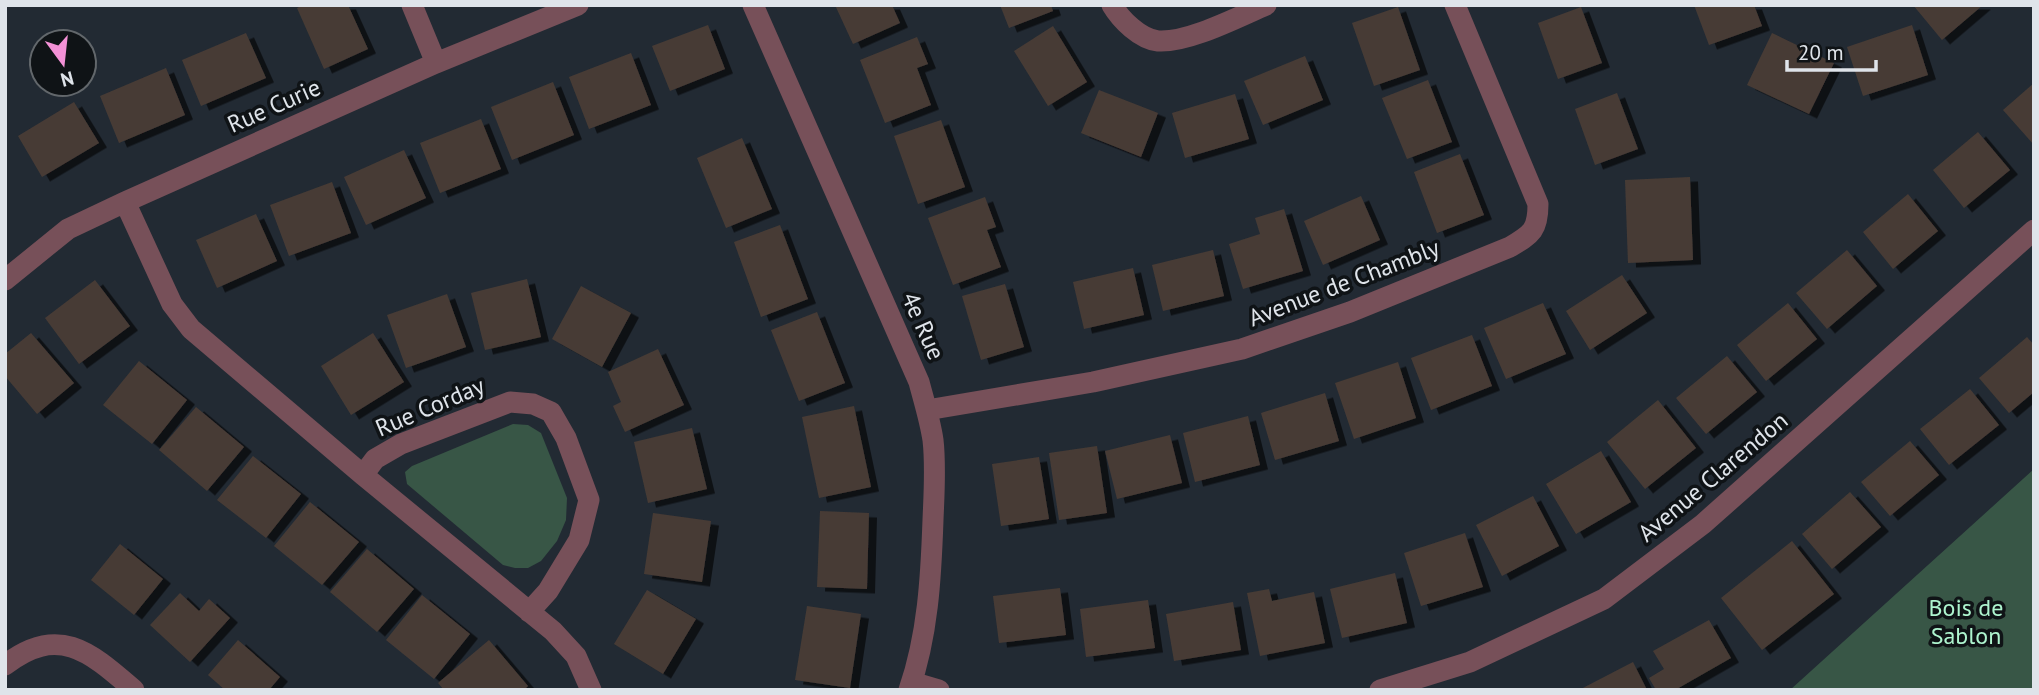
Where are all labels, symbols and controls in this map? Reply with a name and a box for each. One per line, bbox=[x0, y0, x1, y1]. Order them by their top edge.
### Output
north arrow bbox=[28, 28, 98, 98]
scale bar bbox=[1787, 28, 1876, 72]
text: 20 m bbox=[1798, 39, 1844, 66]
text: N bbox=[58, 66, 77, 93]
street label: Rue Curie bbox=[222, 71, 325, 140]
street label: Avenue de Chambly bbox=[1244, 232, 1444, 333]
street label: 4e Rue bbox=[895, 287, 952, 364]
street label: Rue Corday bbox=[371, 370, 489, 443]
street label: Avenue Clarendon bbox=[1631, 405, 1794, 548]
park label: Bois de Sablon bbox=[1929, 592, 2003, 651]

